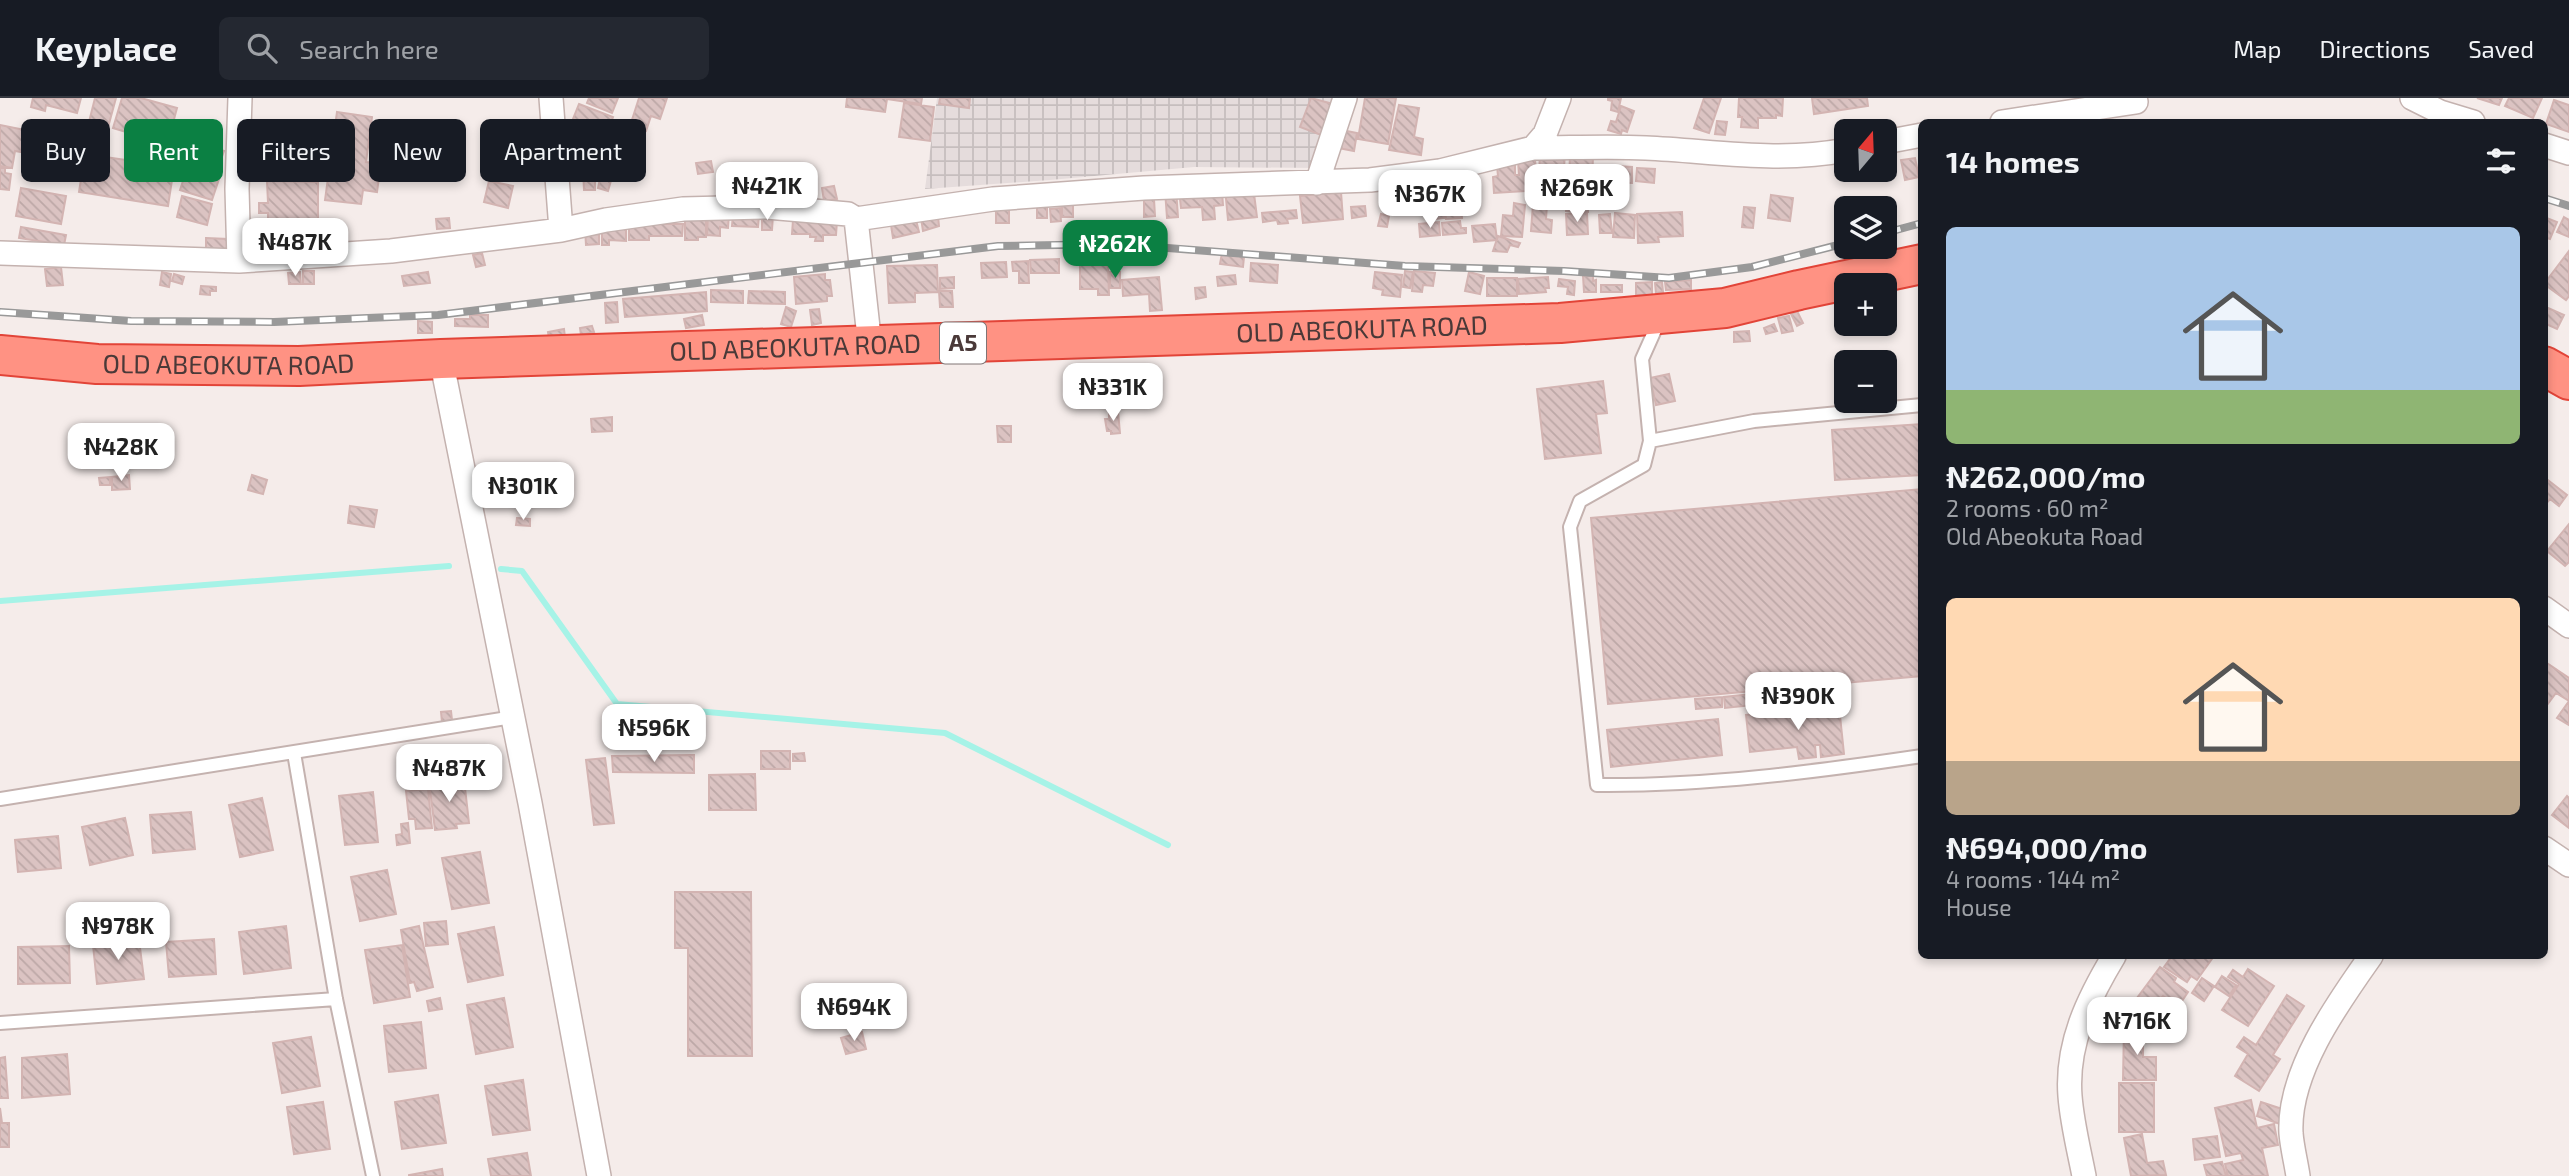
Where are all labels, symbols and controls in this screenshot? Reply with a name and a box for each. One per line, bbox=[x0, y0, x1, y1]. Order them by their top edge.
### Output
search box bbox=[219, 17, 709, 80]
text: Keyplace bbox=[35, 28, 177, 68]
icon: search bbox=[243, 29, 281, 67]
text: Search here bbox=[299, 33, 439, 64]
text: Map bbox=[2233, 34, 2281, 63]
text: Directions bbox=[2319, 34, 2430, 63]
text: Saved bbox=[2468, 34, 2534, 63]
chip: Buy bbox=[21, 119, 110, 182]
chip: Rent bbox=[124, 119, 223, 182]
chip: Filters bbox=[237, 119, 355, 182]
chip: New bbox=[369, 119, 466, 182]
chip: Apartment bbox=[480, 119, 646, 182]
north arrow bbox=[1834, 119, 1897, 182]
map controls bbox=[1834, 119, 1897, 413]
icon: filters bbox=[2482, 142, 2520, 180]
text: 14 homes bbox=[1946, 143, 2080, 179]
pin: ₦421K bbox=[718, 162, 816, 222]
pin: ₦269K bbox=[1528, 164, 1626, 224]
pin: ₦367K bbox=[1381, 170, 1479, 230]
text: ₦421K bbox=[732, 171, 802, 199]
text: ₦269K bbox=[1541, 173, 1613, 201]
text: ₦367K bbox=[1394, 179, 1466, 207]
button: layers bbox=[1834, 196, 1897, 259]
pin: ₦487K bbox=[246, 218, 344, 278]
pin: ₦262K bbox=[1066, 220, 1164, 280]
text: ₦487K bbox=[258, 227, 332, 255]
text: ₦262K bbox=[1079, 229, 1151, 257]
button: + bbox=[1834, 273, 1897, 336]
icon: home bbox=[2170, 273, 2296, 399]
street label: OLD ABEOKUTA ROAD bbox=[1236, 308, 1488, 347]
road number: A5 bbox=[940, 322, 986, 364]
street label: OLD ABEOKUTA ROAD bbox=[669, 327, 921, 366]
street label: OLD ABEOKUTA ROAD bbox=[103, 346, 355, 380]
button: − bbox=[1834, 350, 1897, 413]
pin: ₦331K bbox=[1064, 364, 1162, 423]
text: ₦331K bbox=[1079, 372, 1147, 400]
pin: ₦428K bbox=[72, 424, 170, 483]
text: ₦428K bbox=[84, 432, 158, 460]
text: ₦262,000/mo bbox=[1946, 458, 2146, 494]
pin: ₦301K bbox=[474, 462, 572, 522]
text: ₦301K bbox=[488, 471, 558, 499]
text: 2 rooms · 60 m² bbox=[1946, 494, 2108, 522]
text: Old Abeokuta Road bbox=[1946, 522, 2143, 550]
icon: home bbox=[2170, 644, 2296, 770]
pin: ₦390K bbox=[1749, 672, 1847, 732]
text: ₦390K bbox=[1761, 681, 1835, 709]
pin: ₦596K bbox=[605, 704, 703, 764]
text: ₦596K bbox=[618, 713, 690, 741]
pin: ₦487K bbox=[400, 744, 498, 804]
text: ₦487K bbox=[412, 753, 486, 781]
text: ₦694,000/mo bbox=[1946, 829, 2148, 865]
text: 4 rooms · 144 m² bbox=[1946, 865, 2120, 893]
text: House bbox=[1946, 893, 2012, 921]
pin: ₦978K bbox=[69, 902, 167, 962]
text: ₦978K bbox=[82, 911, 154, 939]
pin: ₦694K bbox=[805, 984, 903, 1043]
text: ₦694K bbox=[817, 992, 891, 1020]
pin: ₦716K bbox=[2088, 998, 2186, 1057]
text: ₦716K bbox=[2103, 1006, 2171, 1034]

